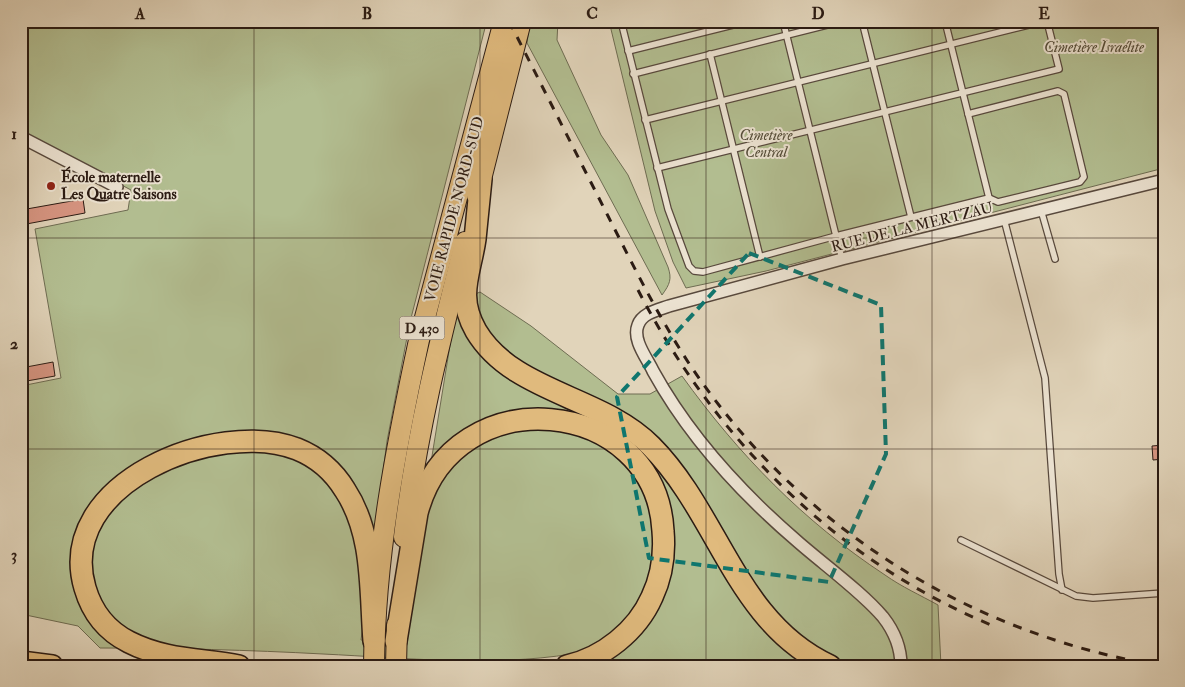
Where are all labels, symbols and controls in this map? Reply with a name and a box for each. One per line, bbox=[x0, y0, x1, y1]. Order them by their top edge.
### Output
text: A bbox=[134, 4, 146, 24]
text: B bbox=[362, 4, 372, 24]
text: C bbox=[586, 4, 598, 24]
text: D bbox=[811, 4, 825, 24]
text: E bbox=[1038, 4, 1050, 24]
park label: Cimetière Israélite bbox=[1044, 38, 1145, 57]
street label: VOIE RAPIDE NORD-SUD bbox=[421, 114, 488, 304]
text: 1 bbox=[11, 124, 17, 144]
park label: Cimetière Central bbox=[739, 126, 794, 162]
place label: École maternelle Les Quatre Saisons bbox=[61, 166, 177, 204]
marker: École maternelle Les Quatre Saisons bbox=[45, 180, 57, 192]
street label: RUE DE LA MERTZAU bbox=[829, 198, 996, 257]
road number: D 430 bbox=[400, 316, 444, 339]
text: 2 bbox=[10, 334, 18, 354]
text: 3 bbox=[11, 545, 17, 565]

